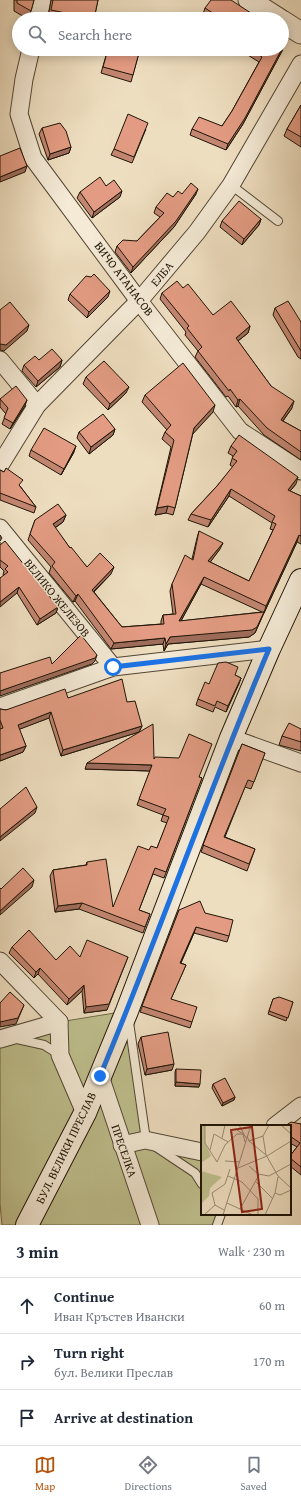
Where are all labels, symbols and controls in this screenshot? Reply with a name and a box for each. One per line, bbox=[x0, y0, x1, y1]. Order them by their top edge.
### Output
search box bbox=[12, 12, 289, 56]
icon: search bbox=[26, 23, 48, 45]
text: Search here bbox=[58, 24, 132, 45]
street label: ВИЧО АТАНАСОВ bbox=[91, 238, 158, 320]
street label: ЕЛБА bbox=[146, 257, 178, 290]
street label: ВЕЛИКО ЖЕЛЕЗОВ bbox=[20, 555, 95, 641]
route start bbox=[104, 658, 122, 676]
route end bbox=[91, 1067, 109, 1085]
street label: БУЛ. ВЕЛИКИ ПРЕСЛАВ bbox=[31, 1089, 100, 1207]
street label: ПРЕСЕЛКА bbox=[107, 1122, 142, 1180]
inset map bbox=[201, 1125, 291, 1215]
text: 3 min bbox=[16, 1239, 58, 1264]
text: Walk · 230 m bbox=[218, 1242, 285, 1261]
text: Continue bbox=[54, 1286, 115, 1307]
icon: ahead bbox=[16, 1295, 38, 1317]
text: 60 m bbox=[259, 1296, 285, 1315]
text: Иван Кръстев Ивански bbox=[54, 1307, 185, 1326]
text: Turn right bbox=[54, 1342, 125, 1363]
icon: right bbox=[16, 1351, 38, 1373]
text: 170 m bbox=[253, 1352, 285, 1371]
text: бул. Велики Преслав bbox=[54, 1363, 173, 1382]
icon: arrive bbox=[16, 1407, 38, 1429]
text: Arrive at destination bbox=[54, 1407, 193, 1428]
tab: Map bbox=[34, 1454, 56, 1494]
tab: Directions bbox=[125, 1454, 172, 1494]
tab: Saved bbox=[240, 1454, 267, 1494]

